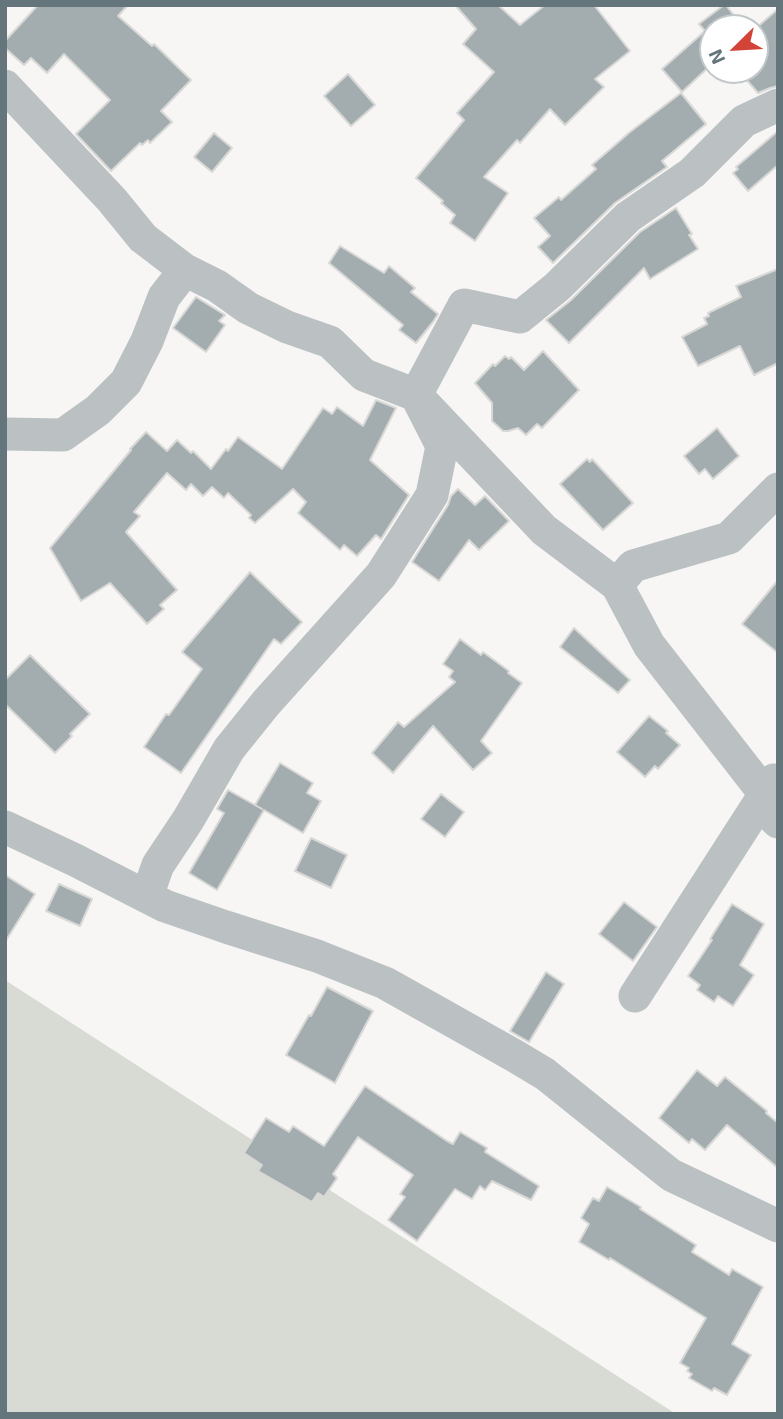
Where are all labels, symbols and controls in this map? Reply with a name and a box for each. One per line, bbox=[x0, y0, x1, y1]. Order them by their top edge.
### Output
north arrow bbox=[699, 14, 769, 84]
text: N bbox=[703, 46, 729, 68]

